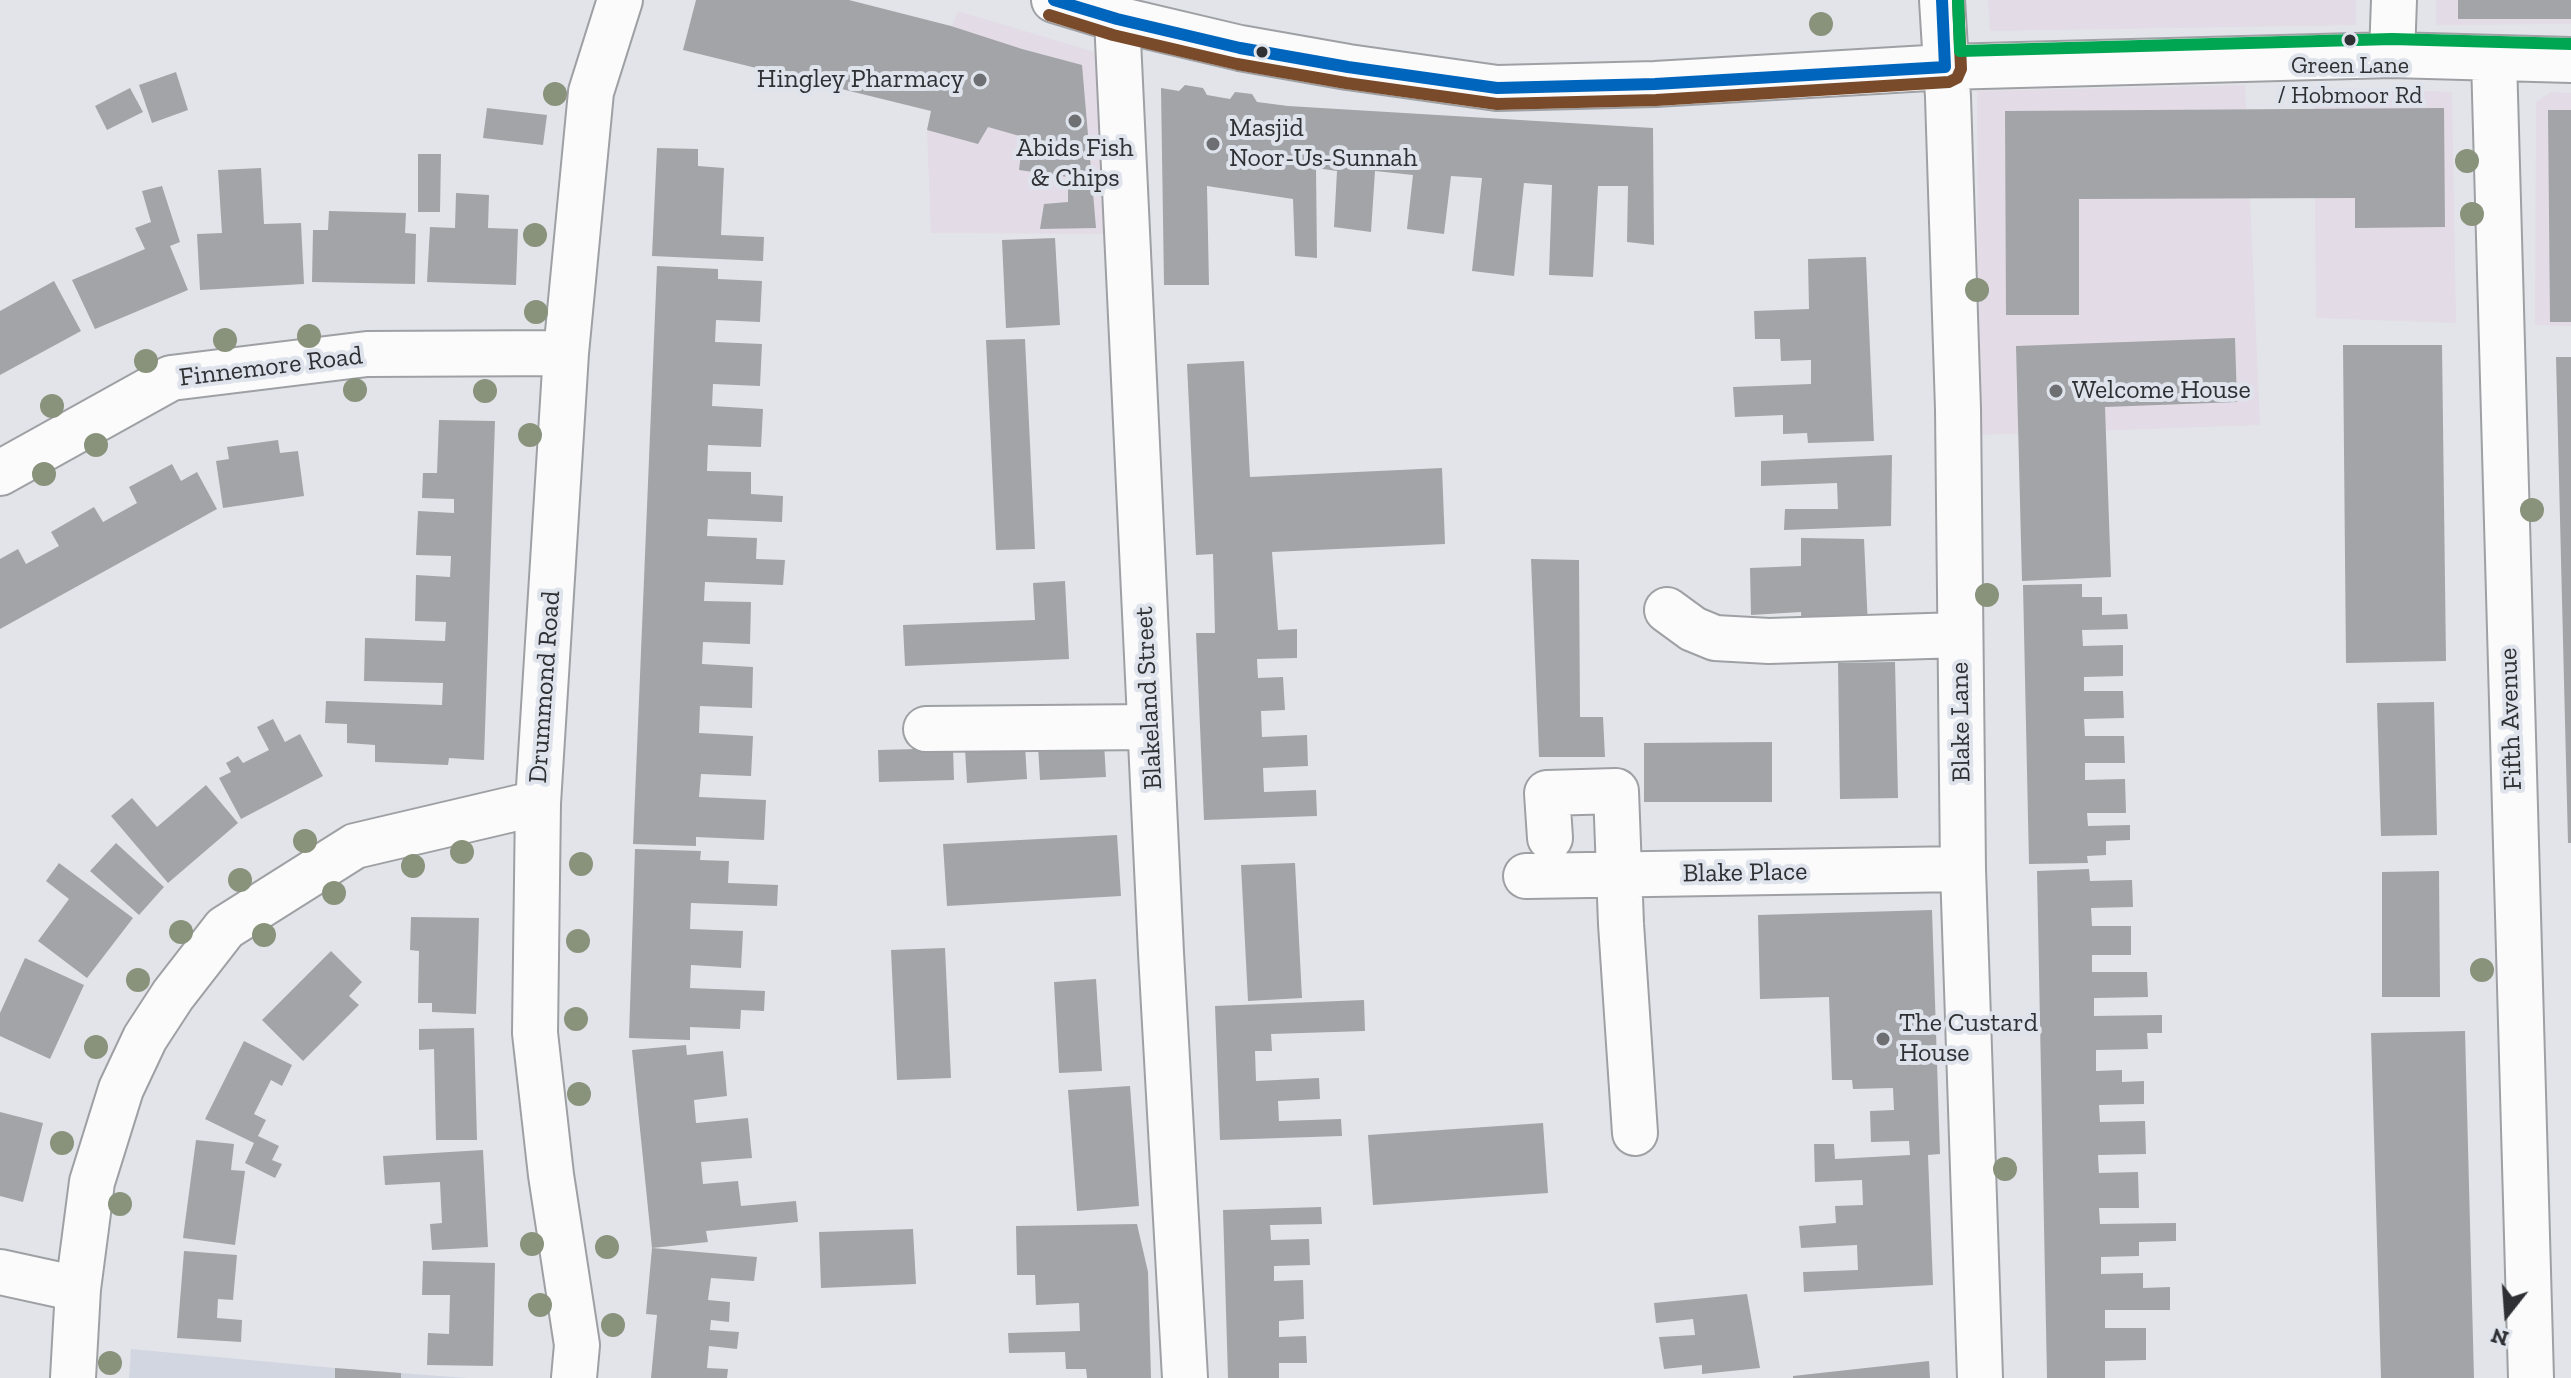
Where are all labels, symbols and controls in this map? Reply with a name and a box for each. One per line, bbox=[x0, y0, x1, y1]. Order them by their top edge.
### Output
marker: Green Lane / Hobmoor Rd bbox=[2342, 32, 2358, 48]
unlabelled marker bbox=[1254, 44, 1270, 60]
place label: Green Lane / Hobmoor Rd bbox=[2278, 52, 2422, 108]
place label: Hingley Pharmacy bbox=[757, 64, 964, 96]
marker: Hingley Pharmacy bbox=[971, 71, 989, 89]
marker: Abids Fish & Chips bbox=[1066, 112, 1084, 130]
place label: Masjid Noor-Us-Sunnah bbox=[1229, 113, 1417, 174]
place label: Abids Fish & Chips bbox=[1016, 133, 1134, 194]
marker: Masjid Noor-Us-Sunnah bbox=[1204, 135, 1222, 153]
street label: Finnemore Road bbox=[178, 340, 364, 394]
place label: Welcome House bbox=[2072, 375, 2251, 407]
marker: Welcome House bbox=[2047, 382, 2065, 400]
street label: Drummond Road bbox=[523, 590, 567, 784]
street label: Blakeland Street bbox=[1129, 606, 1169, 790]
street label: Fifth Avenue bbox=[2493, 647, 2529, 791]
street label: Blake Lane bbox=[1944, 662, 1978, 782]
street label: Blake Place bbox=[1682, 856, 1808, 890]
place label: The Custard House bbox=[1899, 1008, 2038, 1070]
marker: The Custard House bbox=[1874, 1030, 1892, 1048]
north arrow bbox=[2467, 1274, 2547, 1354]
text: N bbox=[2488, 1322, 2512, 1353]

